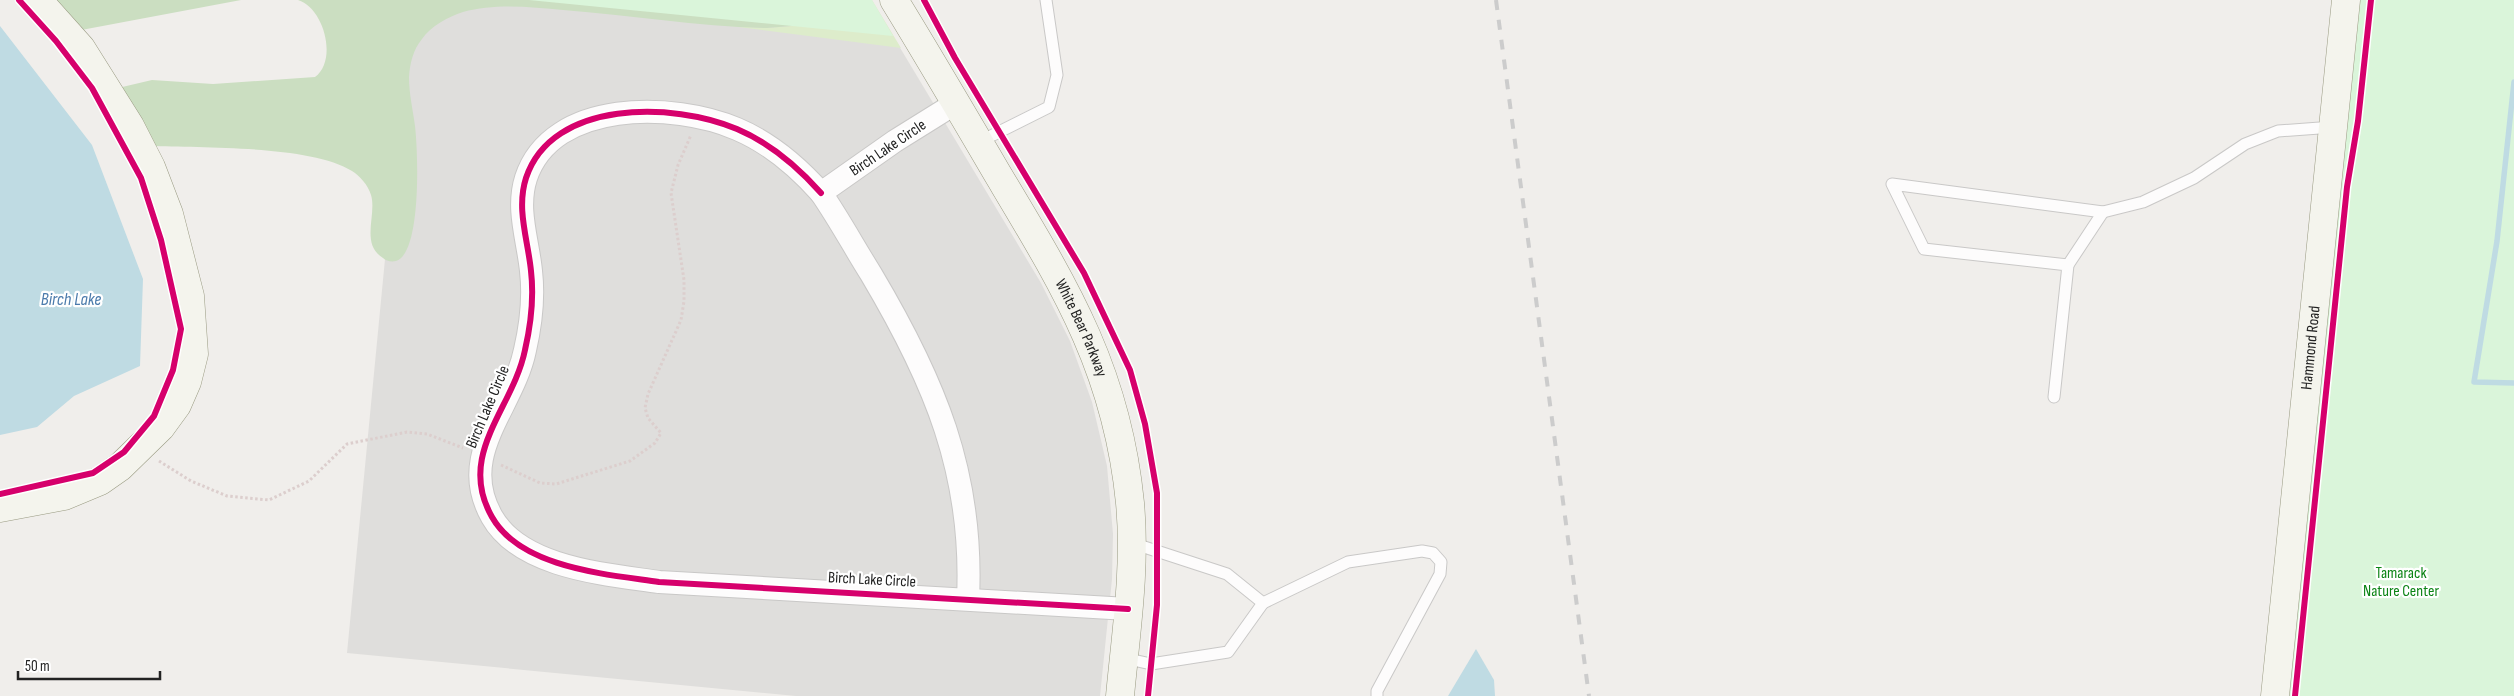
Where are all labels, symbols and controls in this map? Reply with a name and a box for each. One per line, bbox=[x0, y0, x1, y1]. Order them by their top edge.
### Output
street label: Birch Lake Circle bbox=[846, 116, 930, 180]
street label: White Bear Parkway bbox=[1051, 276, 1111, 379]
water label: Birch Lake bbox=[41, 289, 101, 310]
street label: Hammond Road bbox=[2297, 305, 2324, 391]
street label: Birch Lake Circle bbox=[462, 363, 514, 451]
park label: Tamarack Nature Center bbox=[2363, 564, 2439, 601]
street label: Birch Lake Circle bbox=[828, 568, 916, 592]
scale bar bbox=[18, 648, 160, 680]
text: 50 m bbox=[25, 657, 50, 676]

